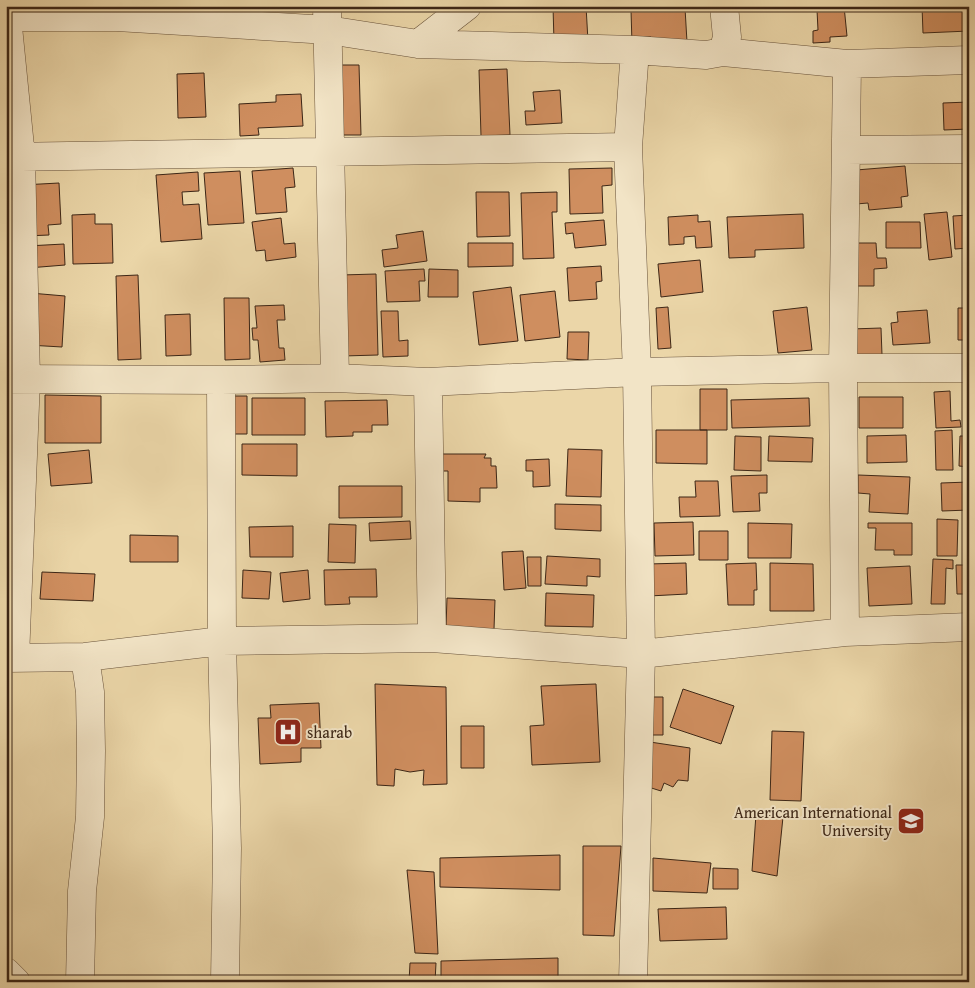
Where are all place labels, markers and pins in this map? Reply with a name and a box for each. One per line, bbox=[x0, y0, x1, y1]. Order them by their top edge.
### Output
hospital icon: sharab bbox=[273, 717, 303, 747]
place label: sharab bbox=[307, 720, 352, 744]
place label: American International University bbox=[734, 800, 893, 842]
school or university icon: American International University bbox=[896, 806, 926, 836]

